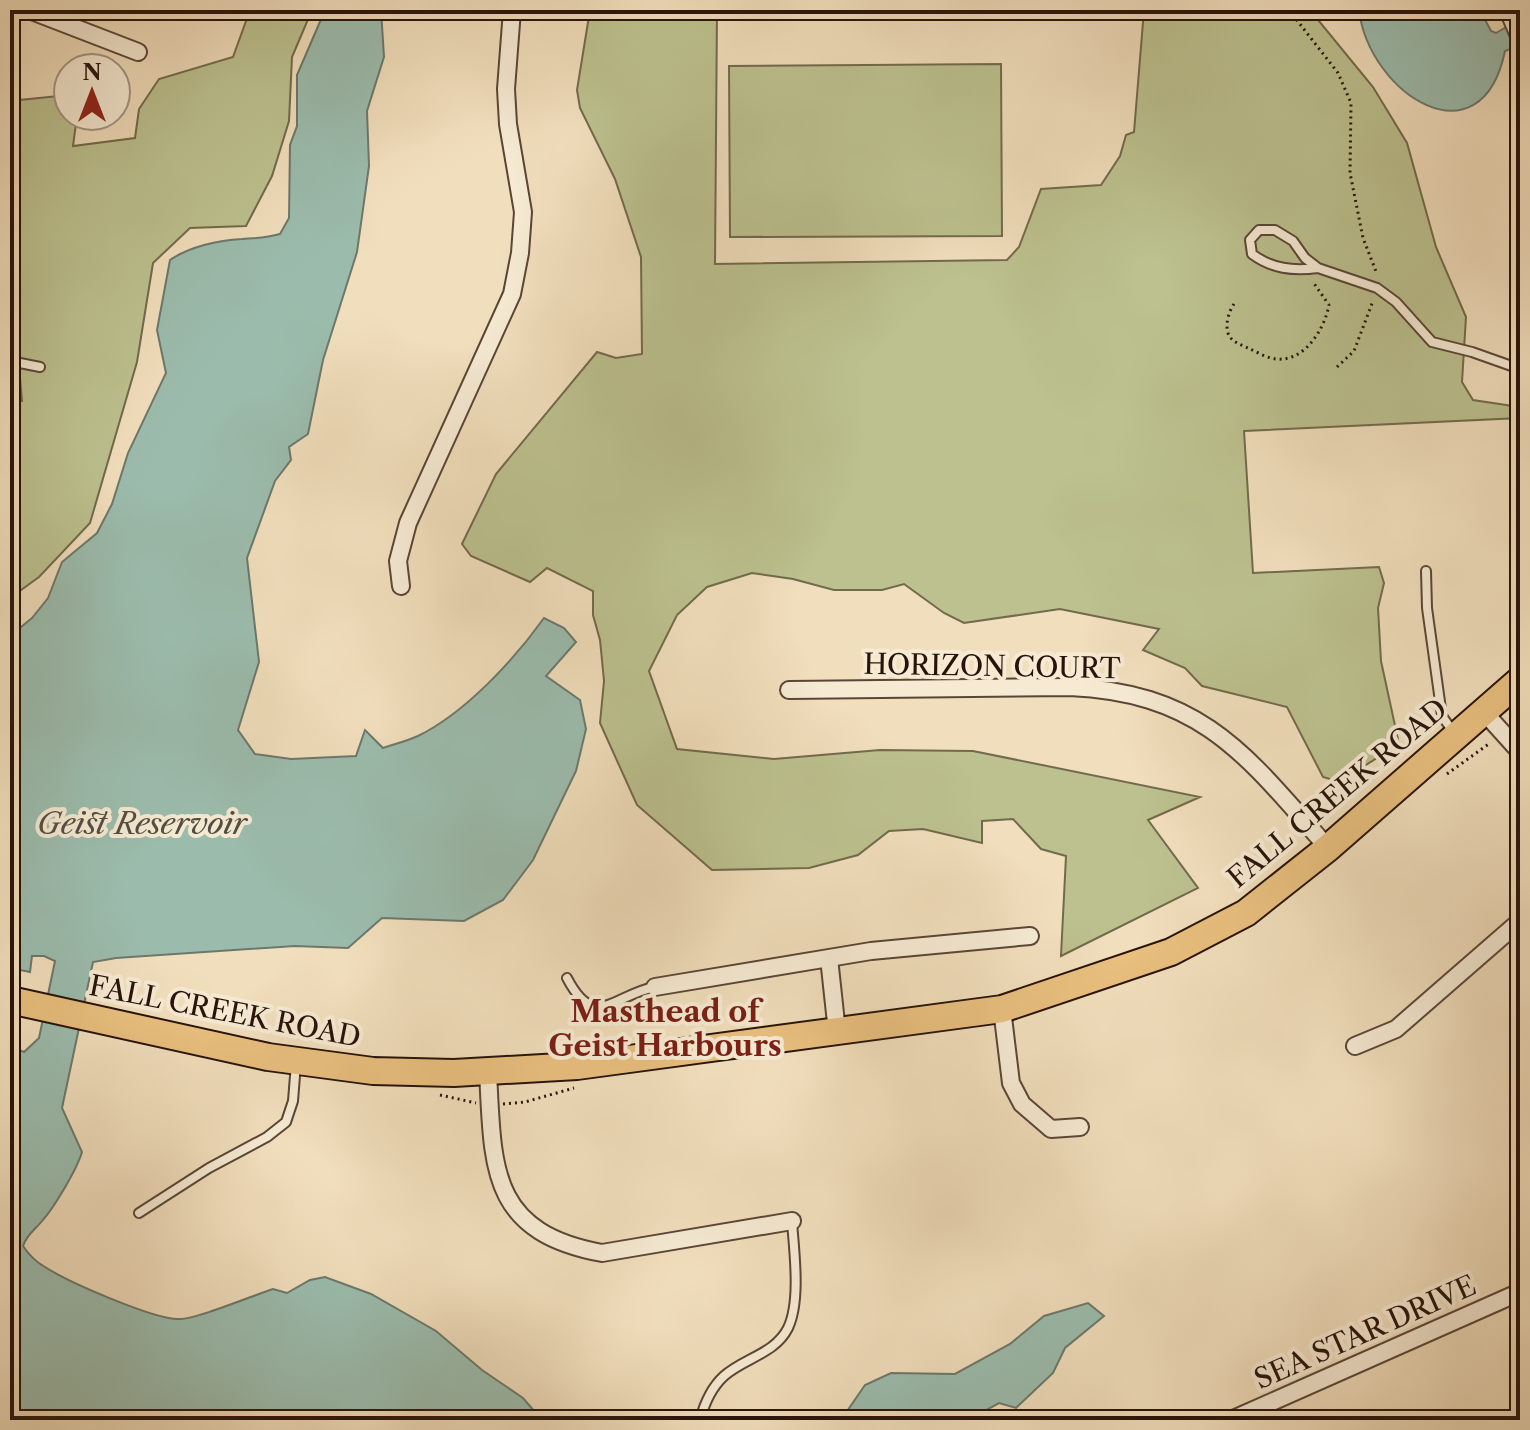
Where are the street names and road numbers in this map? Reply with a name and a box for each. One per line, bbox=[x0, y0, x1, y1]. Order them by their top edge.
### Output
street label: HORIZON COURT bbox=[863, 647, 1121, 685]
street label: FALL CREEK ROAD bbox=[1220, 691, 1454, 895]
street label: FALL CREEK ROAD bbox=[86, 968, 364, 1054]
street label: SEA STAR DRIVE bbox=[1249, 1268, 1481, 1396]

